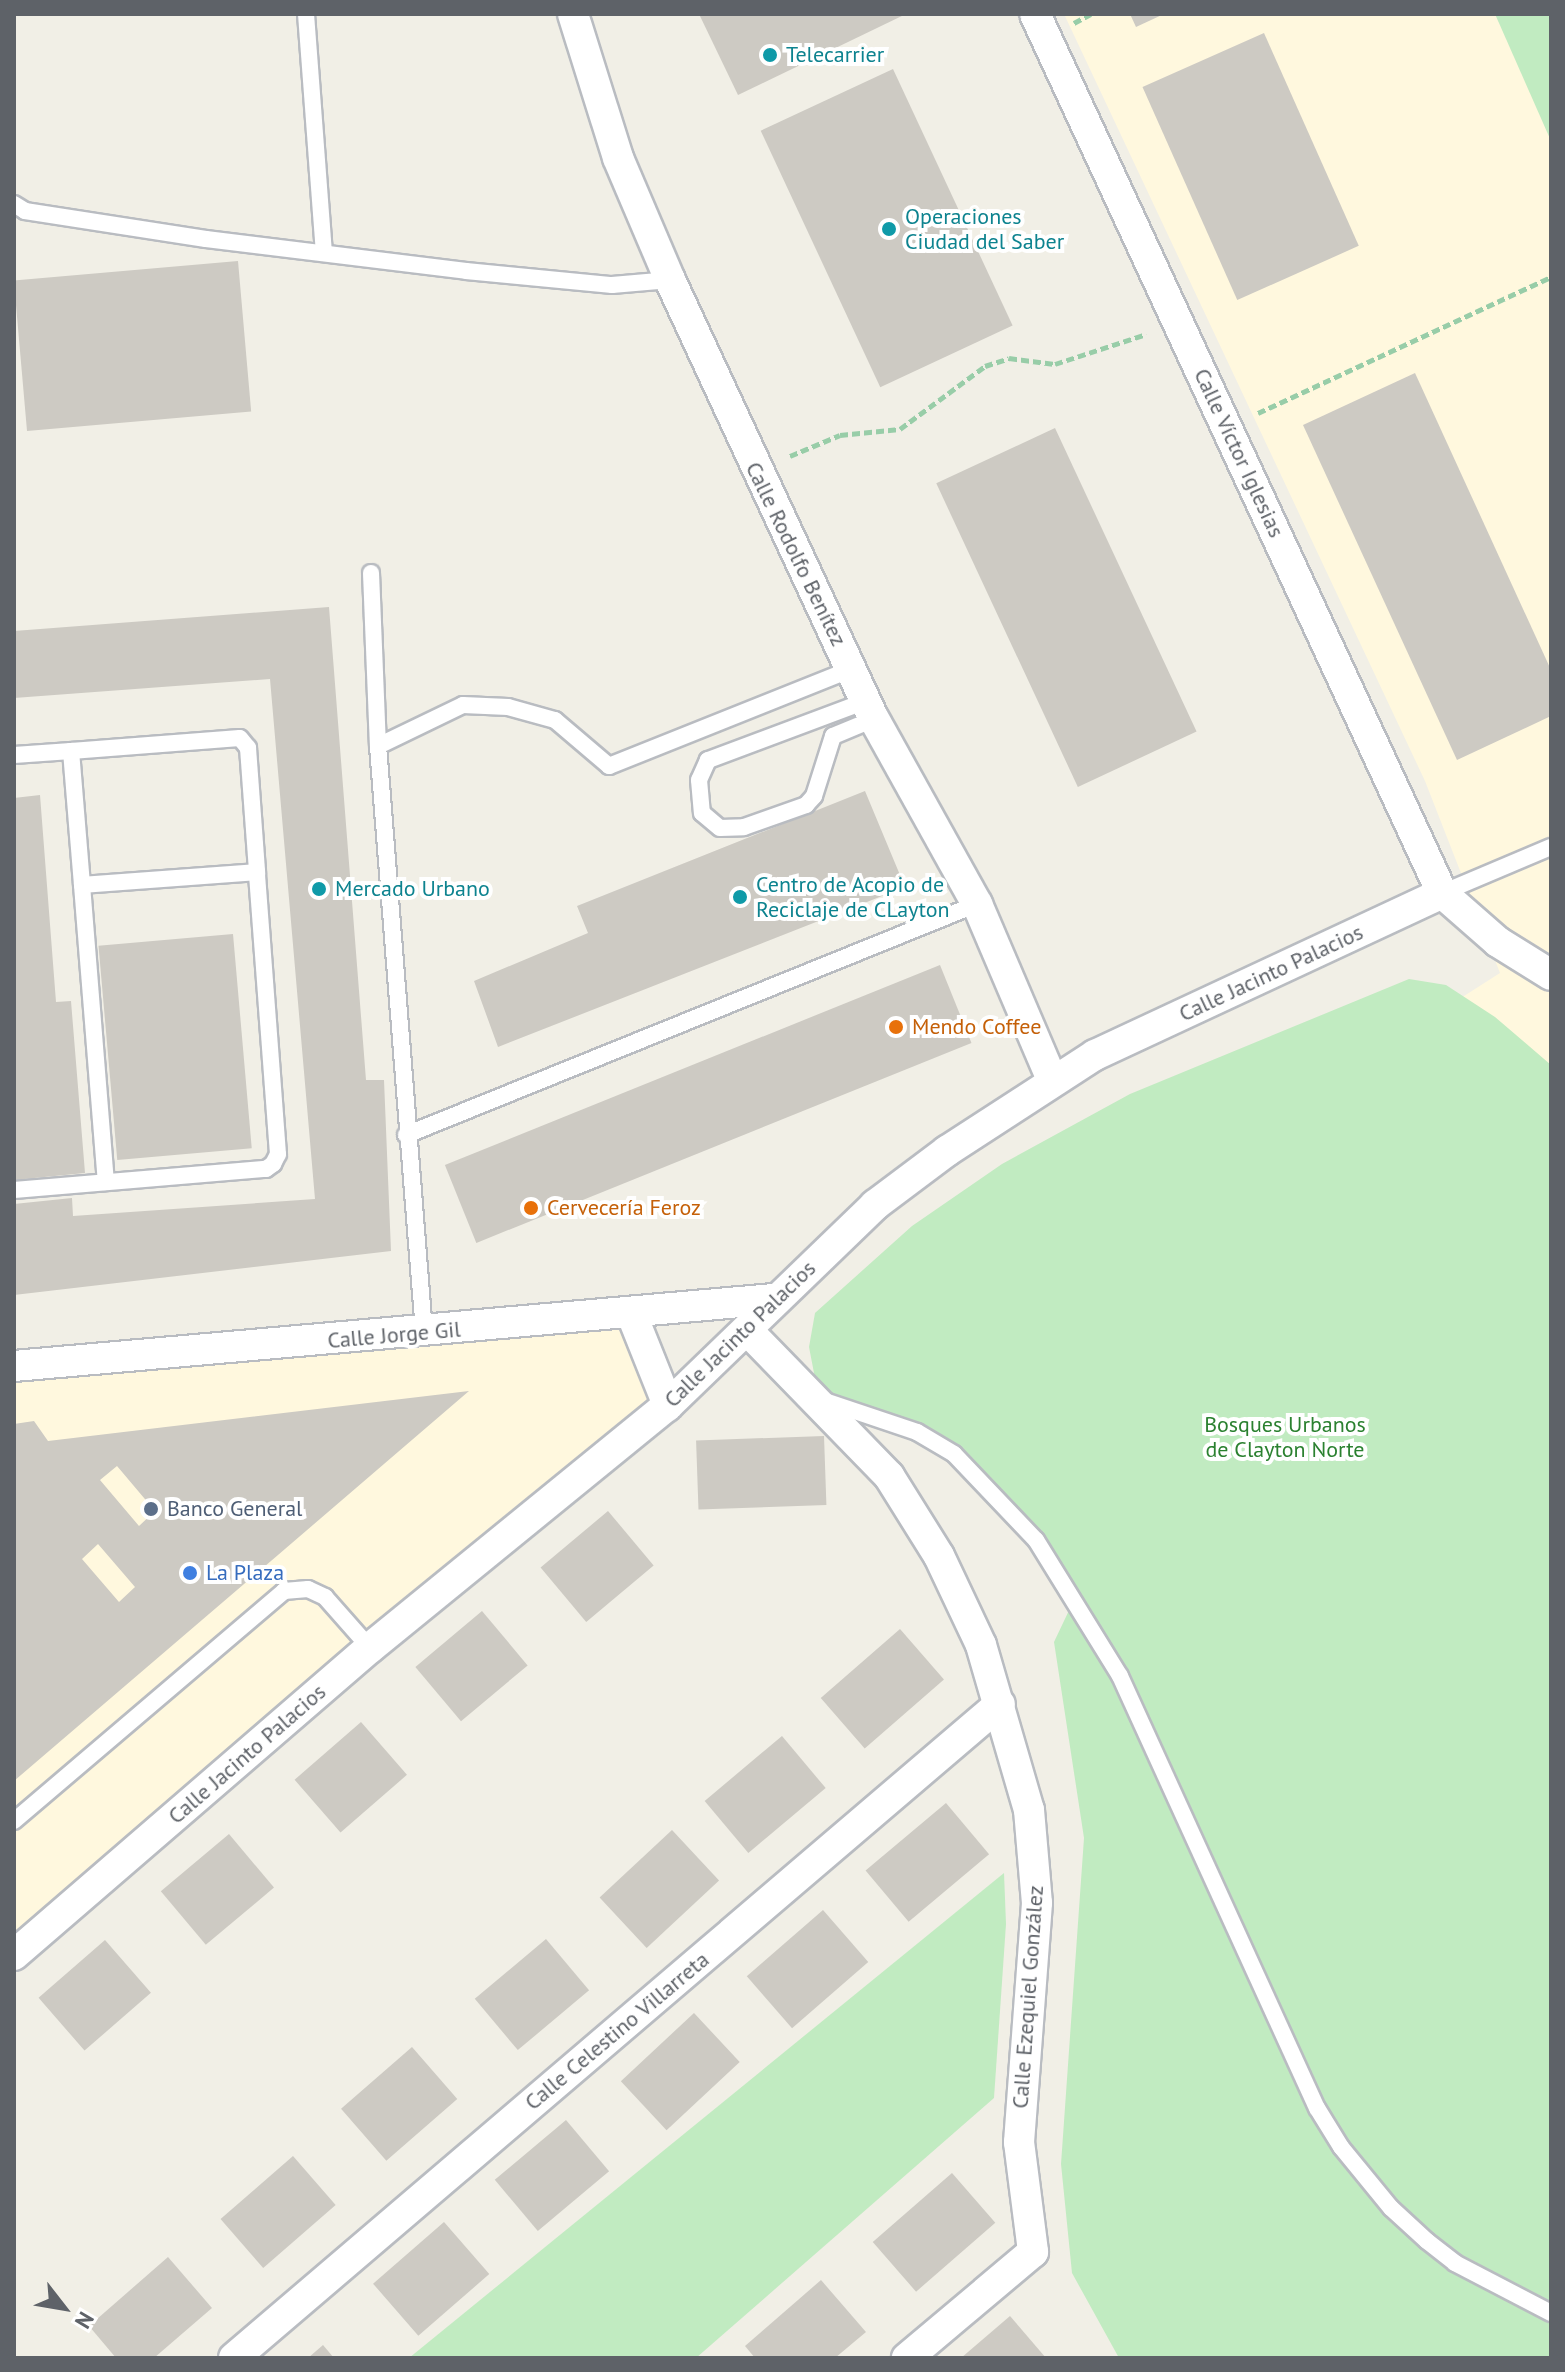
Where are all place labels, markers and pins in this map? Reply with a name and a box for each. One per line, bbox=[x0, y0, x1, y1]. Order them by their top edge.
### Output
place label: Telecarrier bbox=[786, 42, 884, 68]
marker: Telecarrier bbox=[761, 46, 779, 64]
place label: Operaciones Ciudad del Saber bbox=[905, 203, 1064, 254]
marker: Operaciones Ciudad del Saber bbox=[880, 220, 898, 238]
place label: Centro de Acopio de Reciclaje de CLayton bbox=[756, 871, 950, 922]
place label: Mercado Urbano bbox=[335, 876, 490, 902]
marker: Mercado Urbano bbox=[310, 880, 328, 898]
marker: Centro de Acopio de Reciclaje de CLayton bbox=[731, 888, 749, 906]
place label: Mendo Coffee bbox=[912, 1014, 1041, 1040]
marker: Mendo Coffee bbox=[887, 1018, 905, 1036]
place label: Cervecería Feroz bbox=[547, 1195, 701, 1221]
marker: Cervecería Feroz bbox=[522, 1199, 540, 1217]
place label: Banco General bbox=[167, 1496, 303, 1522]
marker: Banco General bbox=[142, 1500, 160, 1518]
place label: La Plaza bbox=[206, 1560, 284, 1586]
marker: La Plaza bbox=[181, 1564, 199, 1582]

